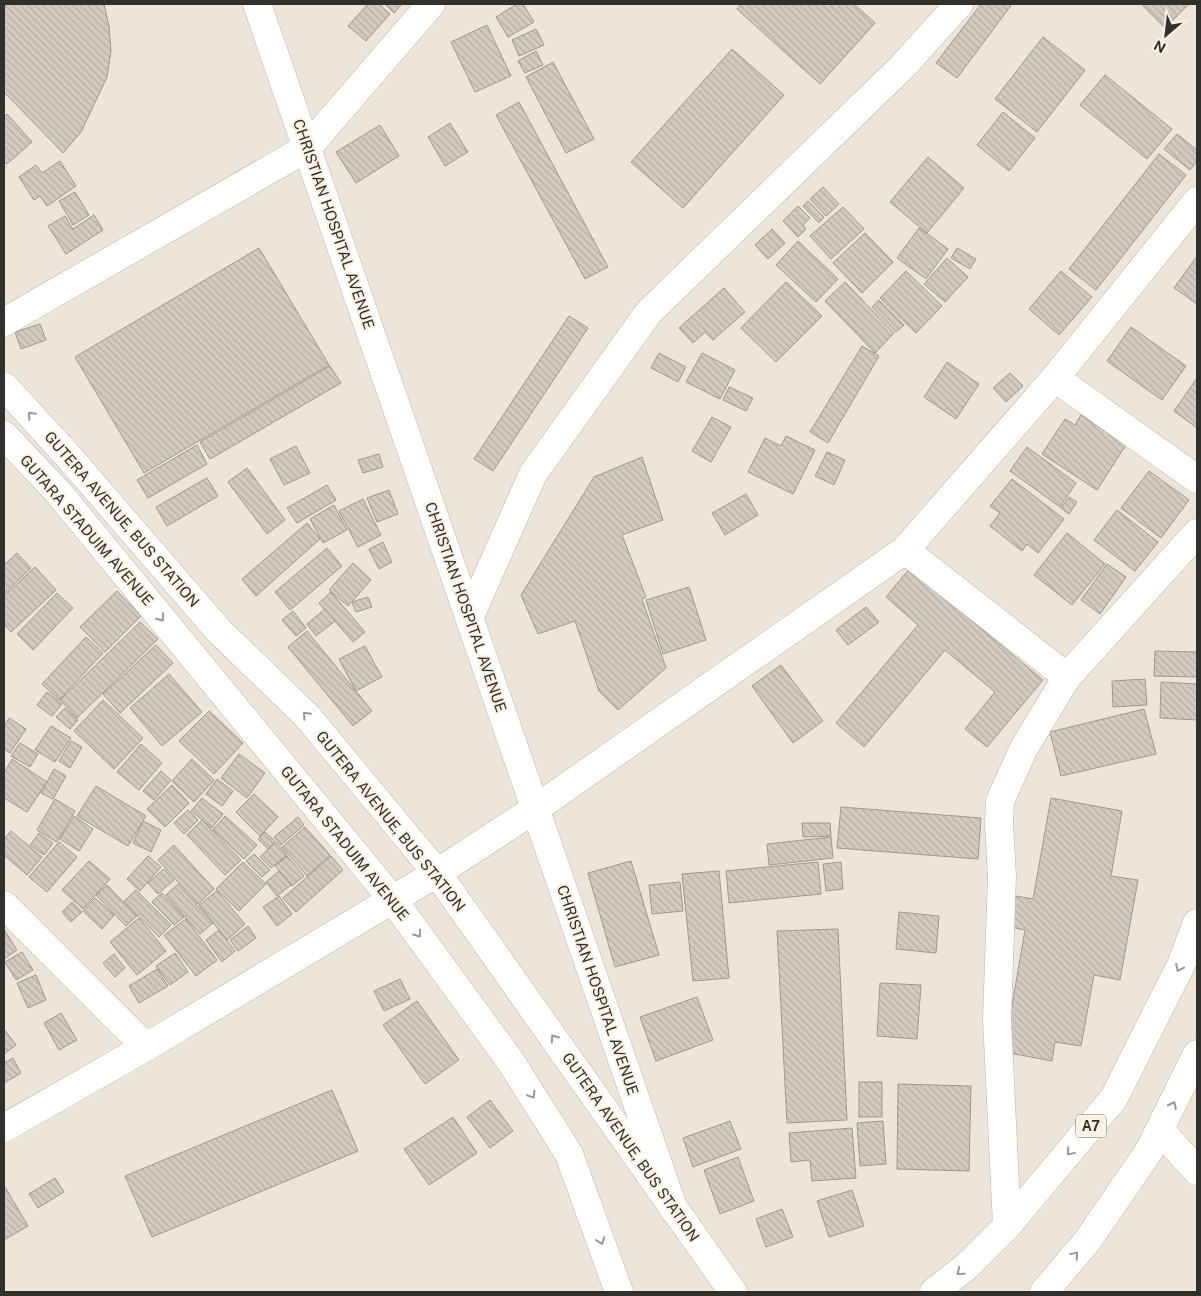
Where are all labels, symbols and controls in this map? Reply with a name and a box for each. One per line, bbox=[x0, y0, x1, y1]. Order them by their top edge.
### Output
north arrow bbox=[1141, 10, 1191, 60]
text: N bbox=[1151, 37, 1168, 56]
street label: CHRISTIAN HOSPITAL AVENUE bbox=[290, 117, 378, 331]
one-way arrow bbox=[28, 412, 37, 421]
street label: GUTERA AVENUE, BUS STATION bbox=[41, 428, 203, 610]
street label: GUTARA STADUIM AVENUE bbox=[17, 451, 157, 609]
street label: CHRISTIAN HOSPITAL AVENUE bbox=[422, 500, 510, 714]
one-way arrow bbox=[156, 612, 164, 621]
one-way arrow bbox=[303, 712, 312, 721]
street label: GUTERA AVENUE, BUS STATION bbox=[313, 727, 469, 915]
street label: GUTARA STADUIM AVENUE bbox=[277, 762, 413, 924]
street label: CHRISTIAN HOSPITAL AVENUE bbox=[554, 883, 642, 1097]
one-way arrow bbox=[412, 928, 421, 938]
one-way arrow bbox=[1175, 963, 1185, 972]
one-way arrow bbox=[551, 1034, 560, 1044]
street label: GUTERA AVENUE, BUS STATION bbox=[559, 1049, 703, 1245]
one-way arrow bbox=[526, 1090, 535, 1099]
one-way arrow bbox=[1167, 1101, 1177, 1110]
road number: A7 bbox=[1076, 1114, 1106, 1138]
one-way arrow bbox=[1067, 1146, 1075, 1155]
one-way arrow bbox=[595, 1237, 605, 1245]
one-way arrow bbox=[1070, 1252, 1078, 1261]
one-way arrow bbox=[957, 1266, 966, 1274]

